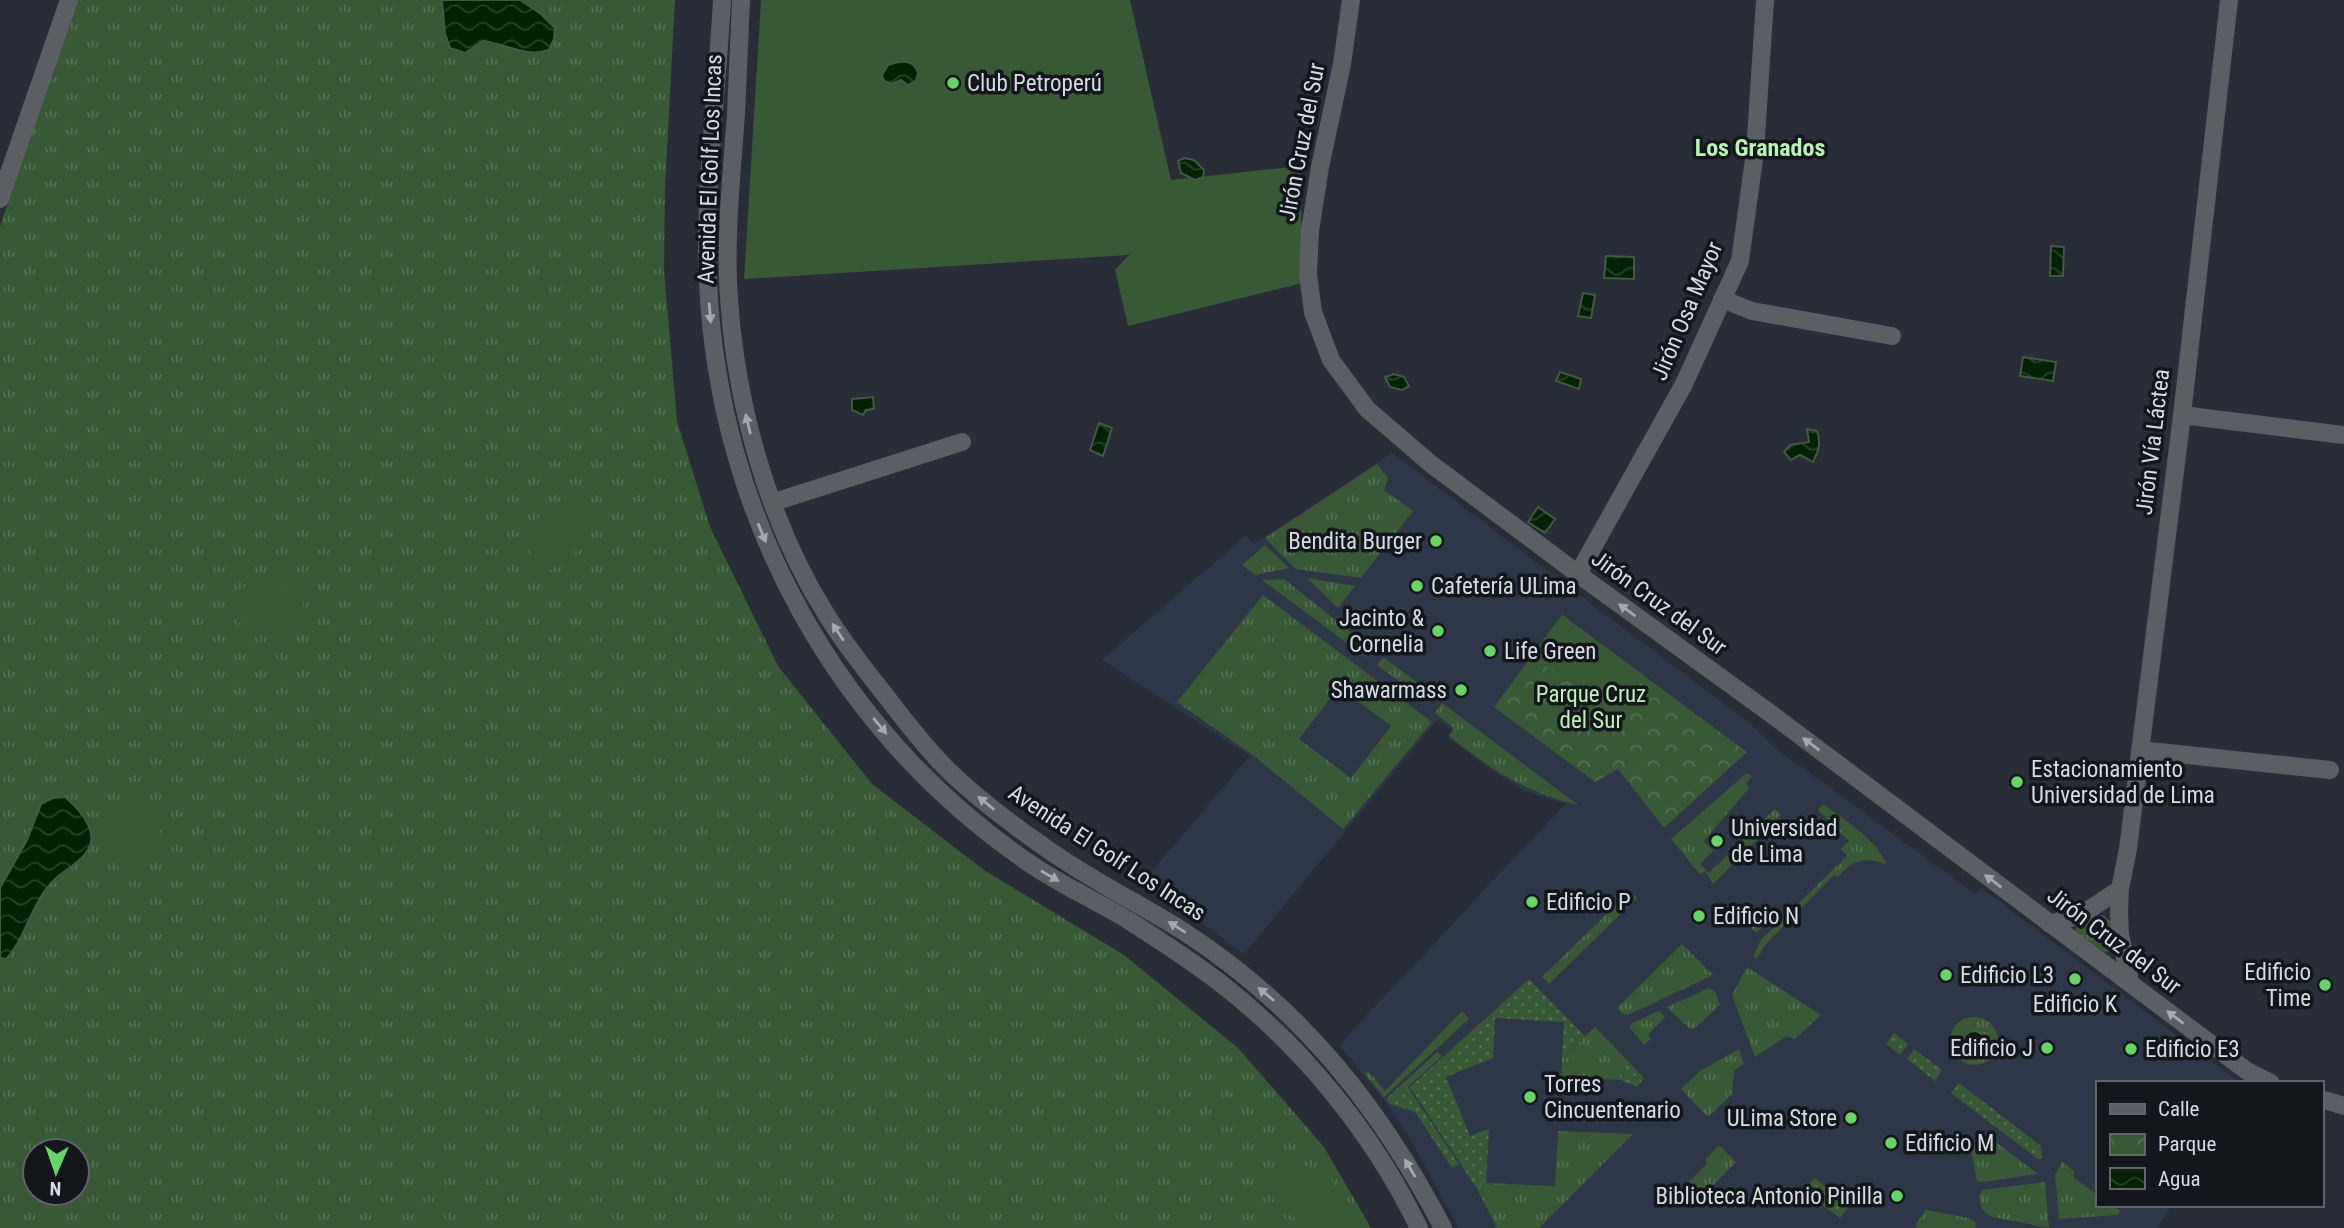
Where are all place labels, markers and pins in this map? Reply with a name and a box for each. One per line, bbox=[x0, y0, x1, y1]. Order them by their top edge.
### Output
place label: Club Petroperú bbox=[967, 70, 1102, 97]
marker: Club Petroperú bbox=[945, 75, 961, 91]
place label: Bendita Burger bbox=[1288, 528, 1422, 555]
marker: Bendita Burger bbox=[1428, 533, 1444, 549]
place label: Cafetería ULima bbox=[1431, 573, 1577, 600]
marker: Cafetería ULima bbox=[1409, 578, 1425, 594]
place label: Jacinto & Cornelia bbox=[1339, 605, 1424, 658]
marker: Jacinto & Cornelia bbox=[1430, 623, 1446, 639]
place label: Life Green bbox=[1504, 638, 1596, 665]
marker: Life Green bbox=[1482, 643, 1498, 659]
place label: Shawarmass bbox=[1331, 677, 1447, 704]
marker: Shawarmass bbox=[1453, 682, 1469, 698]
place label: Estacionamiento Universidad de Lima bbox=[2031, 756, 2215, 809]
marker: Estacionamiento Universidad de Lima bbox=[2009, 774, 2025, 790]
place label: Universidad de Lima bbox=[1731, 815, 1837, 868]
marker: Universidad de Lima bbox=[1709, 833, 1725, 849]
place label: Edificio P bbox=[1546, 889, 1631, 916]
marker: Edificio P bbox=[1524, 894, 1540, 910]
place label: Edificio N bbox=[1713, 903, 1799, 930]
marker: Edificio N bbox=[1691, 908, 1707, 924]
place label: Edificio Time bbox=[2244, 959, 2311, 1012]
place label: Edificio L3 bbox=[1960, 962, 2054, 989]
marker: Edificio L3 bbox=[1938, 967, 1954, 983]
marker: Edificio K bbox=[2067, 971, 2083, 987]
marker: Edificio Time bbox=[2317, 977, 2333, 993]
place label: Edificio K bbox=[2033, 991, 2118, 1018]
place label: Edificio J bbox=[1950, 1035, 2033, 1062]
place label: Edificio E3 bbox=[2145, 1036, 2240, 1063]
marker: Edificio J bbox=[2039, 1040, 2055, 1056]
marker: Edificio E3 bbox=[2123, 1041, 2139, 1057]
place label: Torres Cincuentenario bbox=[1544, 1071, 1681, 1124]
marker: Torres Cincuentenario bbox=[1522, 1089, 1538, 1105]
place label: ULima Store bbox=[1727, 1105, 1837, 1132]
marker: ULima Store bbox=[1843, 1110, 1859, 1126]
place label: Edificio M bbox=[1905, 1130, 1994, 1157]
marker: Edificio M bbox=[1883, 1135, 1899, 1151]
place label: Biblioteca Antonio Pinilla bbox=[1655, 1183, 1883, 1210]
marker: Biblioteca Antonio Pinilla bbox=[1889, 1188, 1905, 1204]

